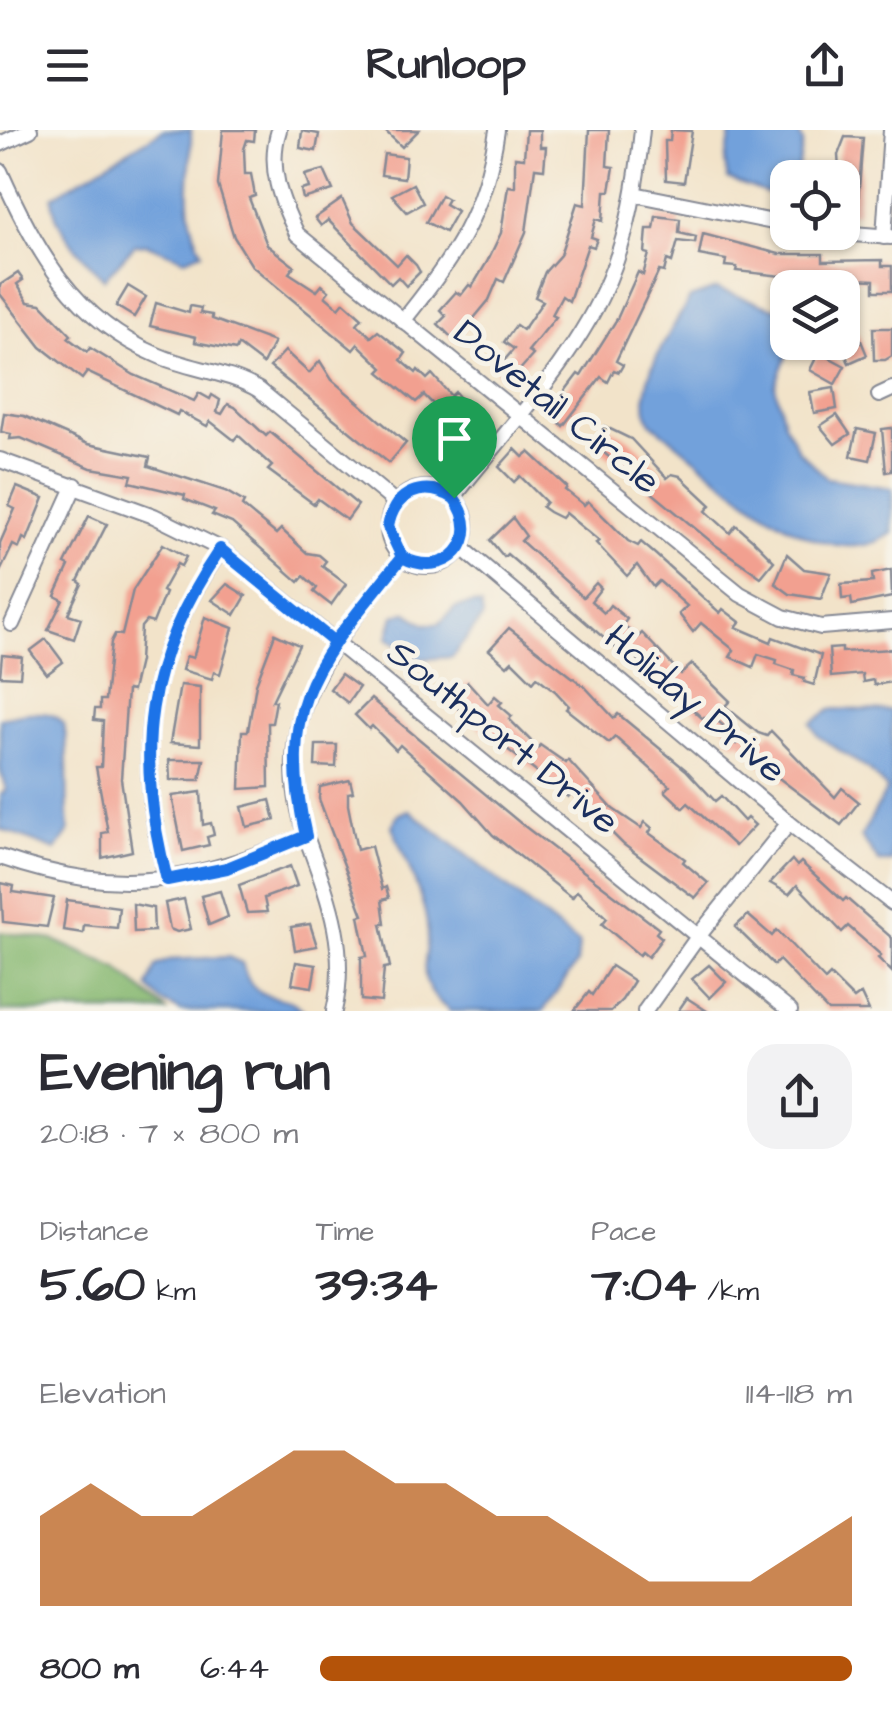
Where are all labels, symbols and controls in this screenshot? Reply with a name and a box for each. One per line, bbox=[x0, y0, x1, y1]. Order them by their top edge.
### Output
text: Runloop bbox=[366, 34, 526, 96]
icon: menu bbox=[40, 38, 95, 93]
icon: share bbox=[797, 38, 852, 93]
map controls bbox=[770, 160, 860, 360]
button: locate bbox=[770, 160, 860, 250]
button: layers bbox=[770, 270, 860, 360]
street label: Dovetail Circle bbox=[442, 308, 671, 507]
pin bbox=[412, 396, 497, 499]
icon: arrive bbox=[427, 411, 482, 466]
street label: Holiday Drive bbox=[592, 613, 797, 797]
street label: Southport Drive bbox=[376, 628, 630, 847]
text: Evening run bbox=[40, 1035, 330, 1111]
button: share bbox=[747, 1044, 852, 1149]
text: 20:18 · 7 × 800 m bbox=[40, 1111, 298, 1156]
text: Distance bbox=[40, 1212, 149, 1251]
text: Time bbox=[316, 1212, 374, 1251]
text: Pace bbox=[591, 1212, 656, 1251]
text: 5.60 bbox=[40, 1251, 145, 1320]
text: 39:34 bbox=[316, 1251, 437, 1320]
text: 7:04 bbox=[591, 1251, 696, 1320]
text: km bbox=[145, 1272, 196, 1311]
text: /km bbox=[696, 1272, 759, 1311]
text: Elevation bbox=[40, 1371, 166, 1416]
text: 114–118 m bbox=[745, 1371, 852, 1416]
text: 800 m bbox=[40, 1646, 139, 1691]
text: 6:44 bbox=[200, 1646, 269, 1691]

